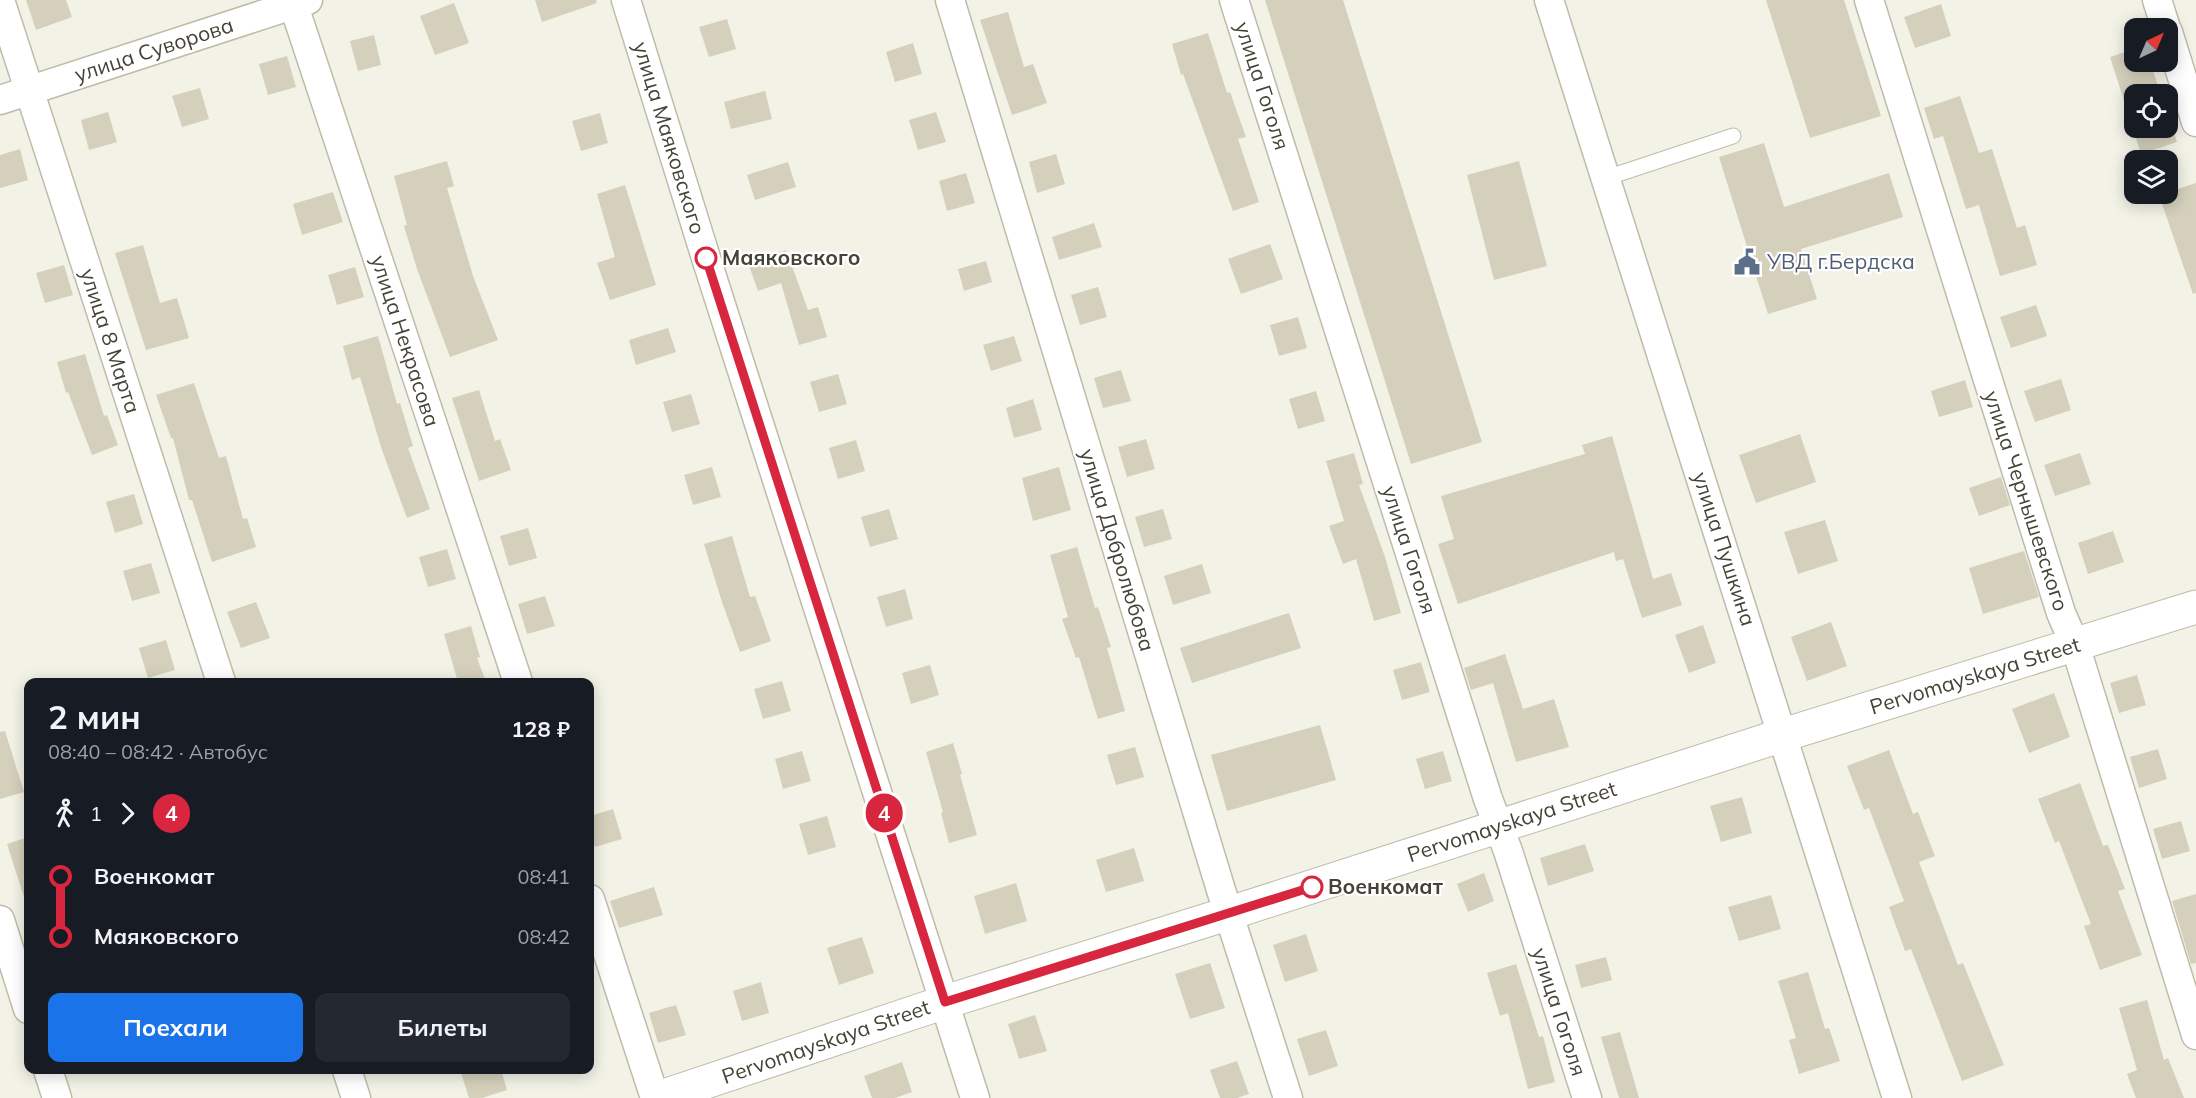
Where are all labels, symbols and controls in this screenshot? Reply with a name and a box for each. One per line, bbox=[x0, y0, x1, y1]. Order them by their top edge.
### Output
street label: улица Суворова bbox=[71, 11, 236, 87]
street label: улица Гоголя bbox=[1230, 18, 1296, 153]
north arrow bbox=[2124, 18, 2178, 72]
map controls bbox=[2124, 18, 2178, 204]
street label: улица Маяковского bbox=[628, 38, 712, 237]
button: locate bbox=[2124, 84, 2178, 138]
button: layers bbox=[2124, 150, 2178, 204]
place label: Маяковского bbox=[722, 244, 861, 270]
marker: Маяковского bbox=[695, 247, 717, 269]
public building icon: УВД г.Бердска bbox=[1732, 247, 1762, 277]
place label: УВД г.Бердска bbox=[1766, 248, 1915, 274]
street label: улица Некрасова bbox=[366, 252, 446, 430]
street label: улица 8 Марта bbox=[75, 265, 147, 416]
street label: улица Чернышевского bbox=[1979, 387, 2075, 614]
street label: улица Добролюбова bbox=[1075, 445, 1161, 654]
street label: улица Пушкина bbox=[1688, 468, 1762, 629]
street label: улица Гоголя bbox=[1377, 482, 1443, 617]
street label: Pervomayskaya Street bbox=[1866, 631, 2083, 719]
text: 2 мин bbox=[48, 696, 141, 737]
text: 128 ₽ bbox=[511, 715, 570, 743]
text: 08:40 – 08:42 · Автобус bbox=[48, 739, 268, 764]
street label: Pervomayskaya Street bbox=[1404, 775, 1620, 867]
line badge: 4 bbox=[864, 794, 904, 832]
icon: walk bbox=[48, 797, 81, 830]
icon: forward bbox=[111, 797, 144, 830]
text: 4 bbox=[165, 800, 178, 826]
text: 4 bbox=[878, 800, 890, 826]
text: 1 bbox=[90, 801, 102, 826]
text: Военкомат bbox=[94, 862, 214, 890]
text: 08:41 bbox=[517, 864, 570, 889]
place label: Военкомат bbox=[1328, 873, 1444, 899]
marker: Военкомат bbox=[1301, 876, 1323, 898]
text: Маяковского bbox=[94, 922, 239, 950]
text: 08:42 bbox=[517, 924, 570, 949]
street label: улица Гоголя bbox=[1527, 944, 1593, 1079]
button: Поехали bbox=[48, 993, 303, 1062]
button: Билеты bbox=[315, 993, 570, 1062]
street label: Pervomayskaya Street bbox=[718, 993, 933, 1089]

